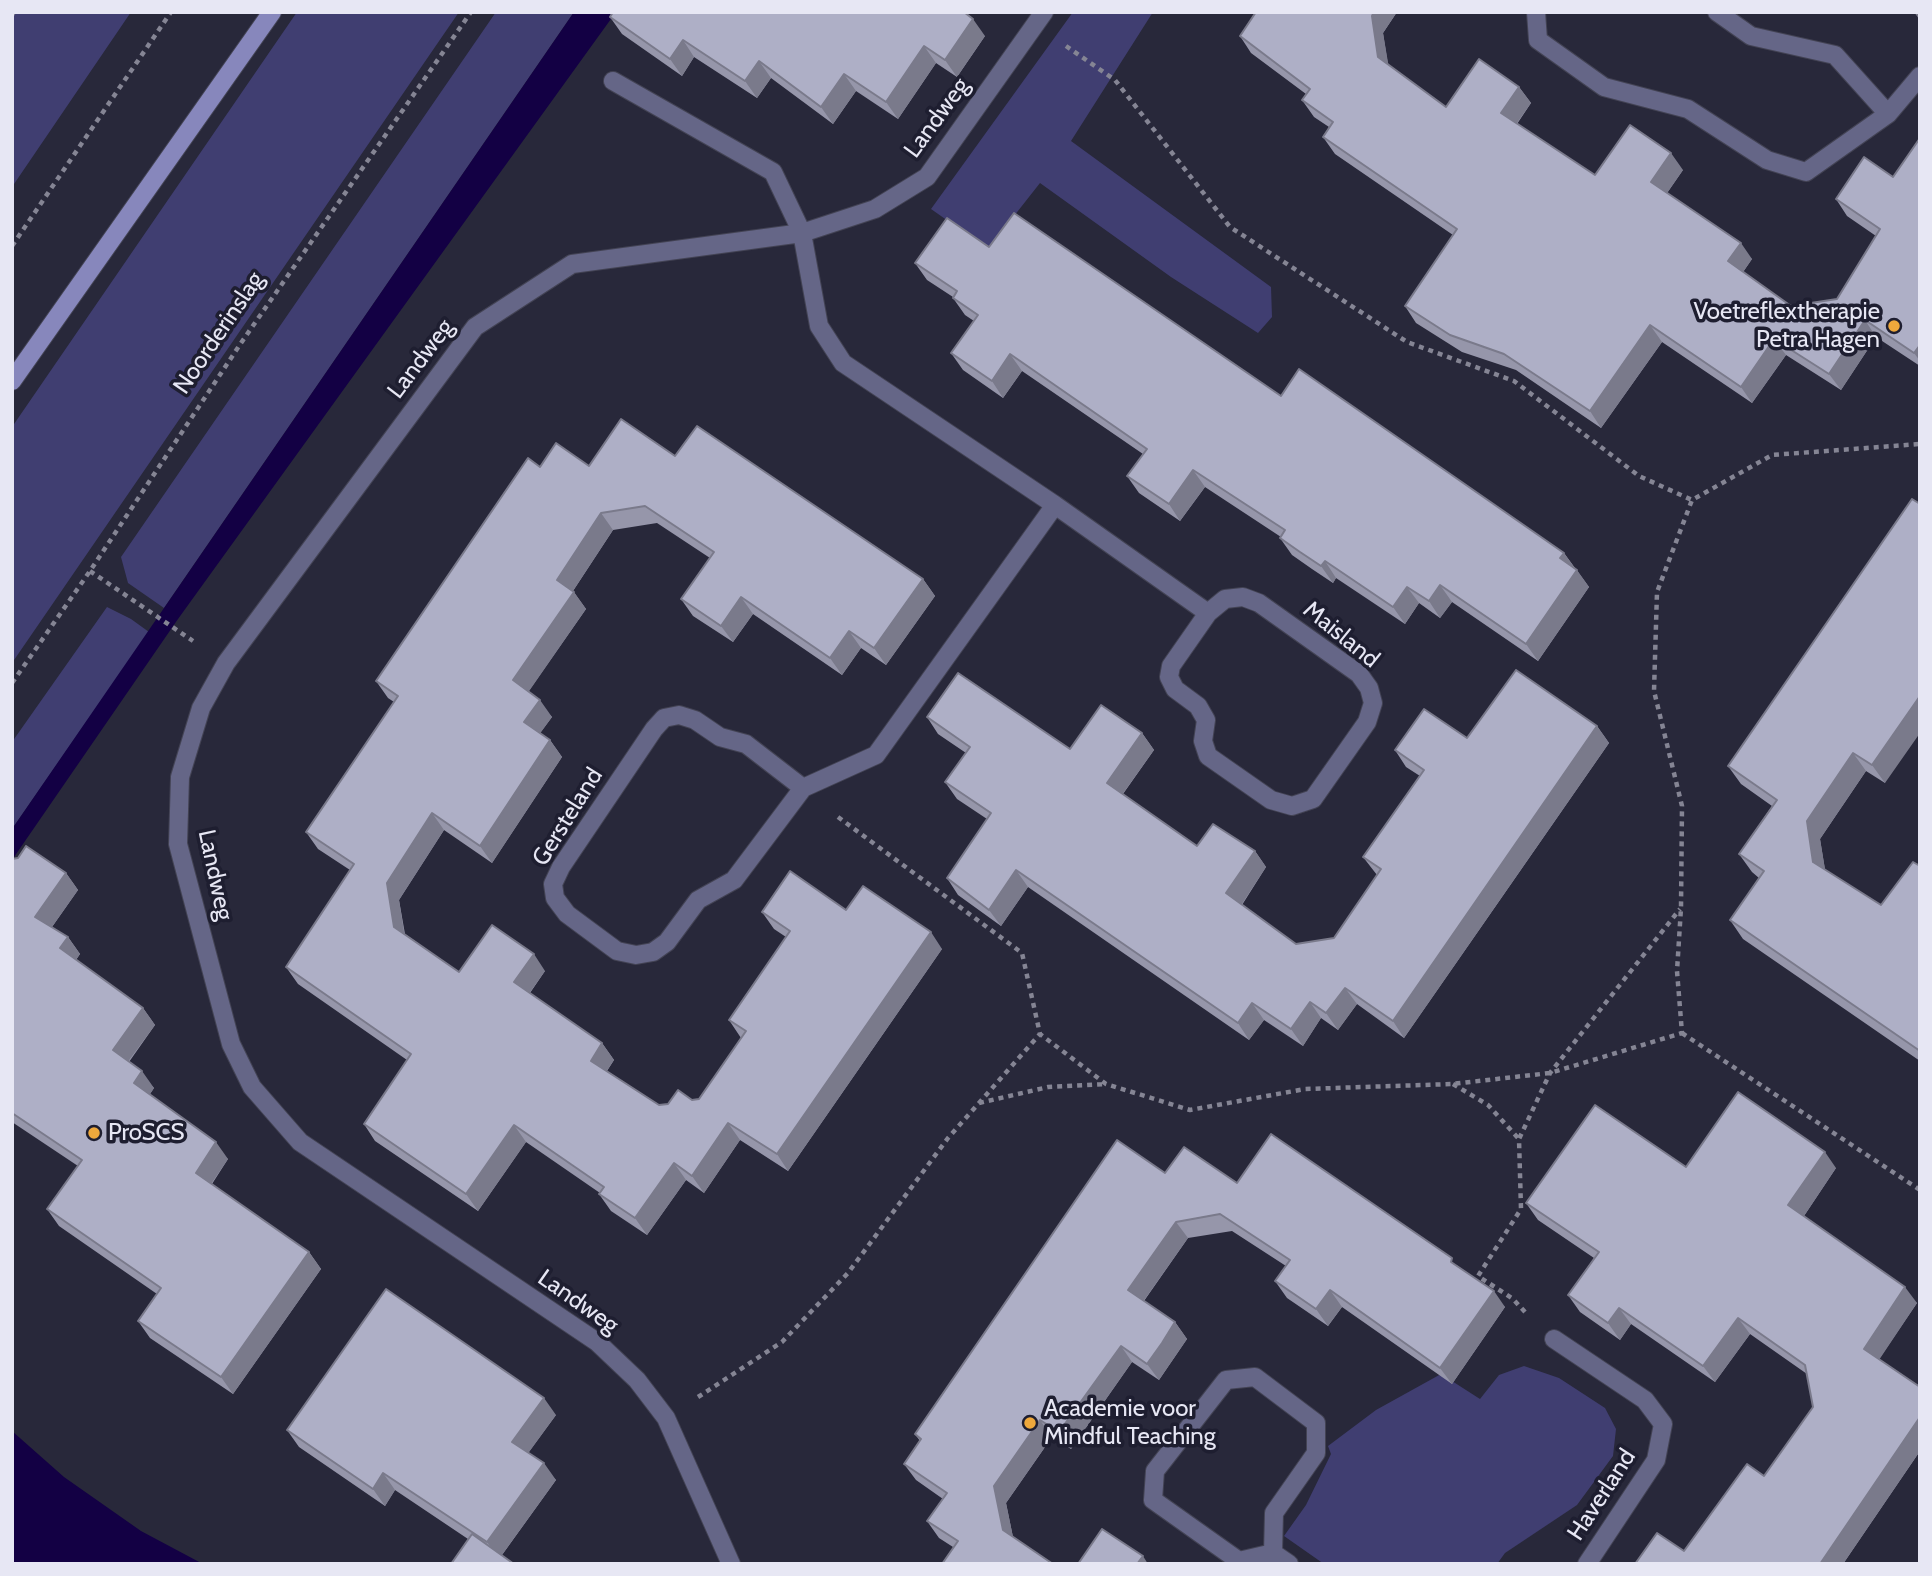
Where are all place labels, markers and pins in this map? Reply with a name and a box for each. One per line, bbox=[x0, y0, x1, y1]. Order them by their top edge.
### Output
place label: Voetreflextherapie Petra Hagen bbox=[1694, 298, 1880, 354]
marker: Voetreflextherapie Petra Hagen bbox=[1886, 318, 1902, 334]
place label: ProSCS bbox=[108, 1119, 184, 1147]
marker: ProSCS bbox=[86, 1125, 102, 1141]
place label: Academie voor Mindful Teaching bbox=[1044, 1395, 1216, 1451]
marker: Academie voor Mindful Teaching bbox=[1022, 1415, 1038, 1431]

